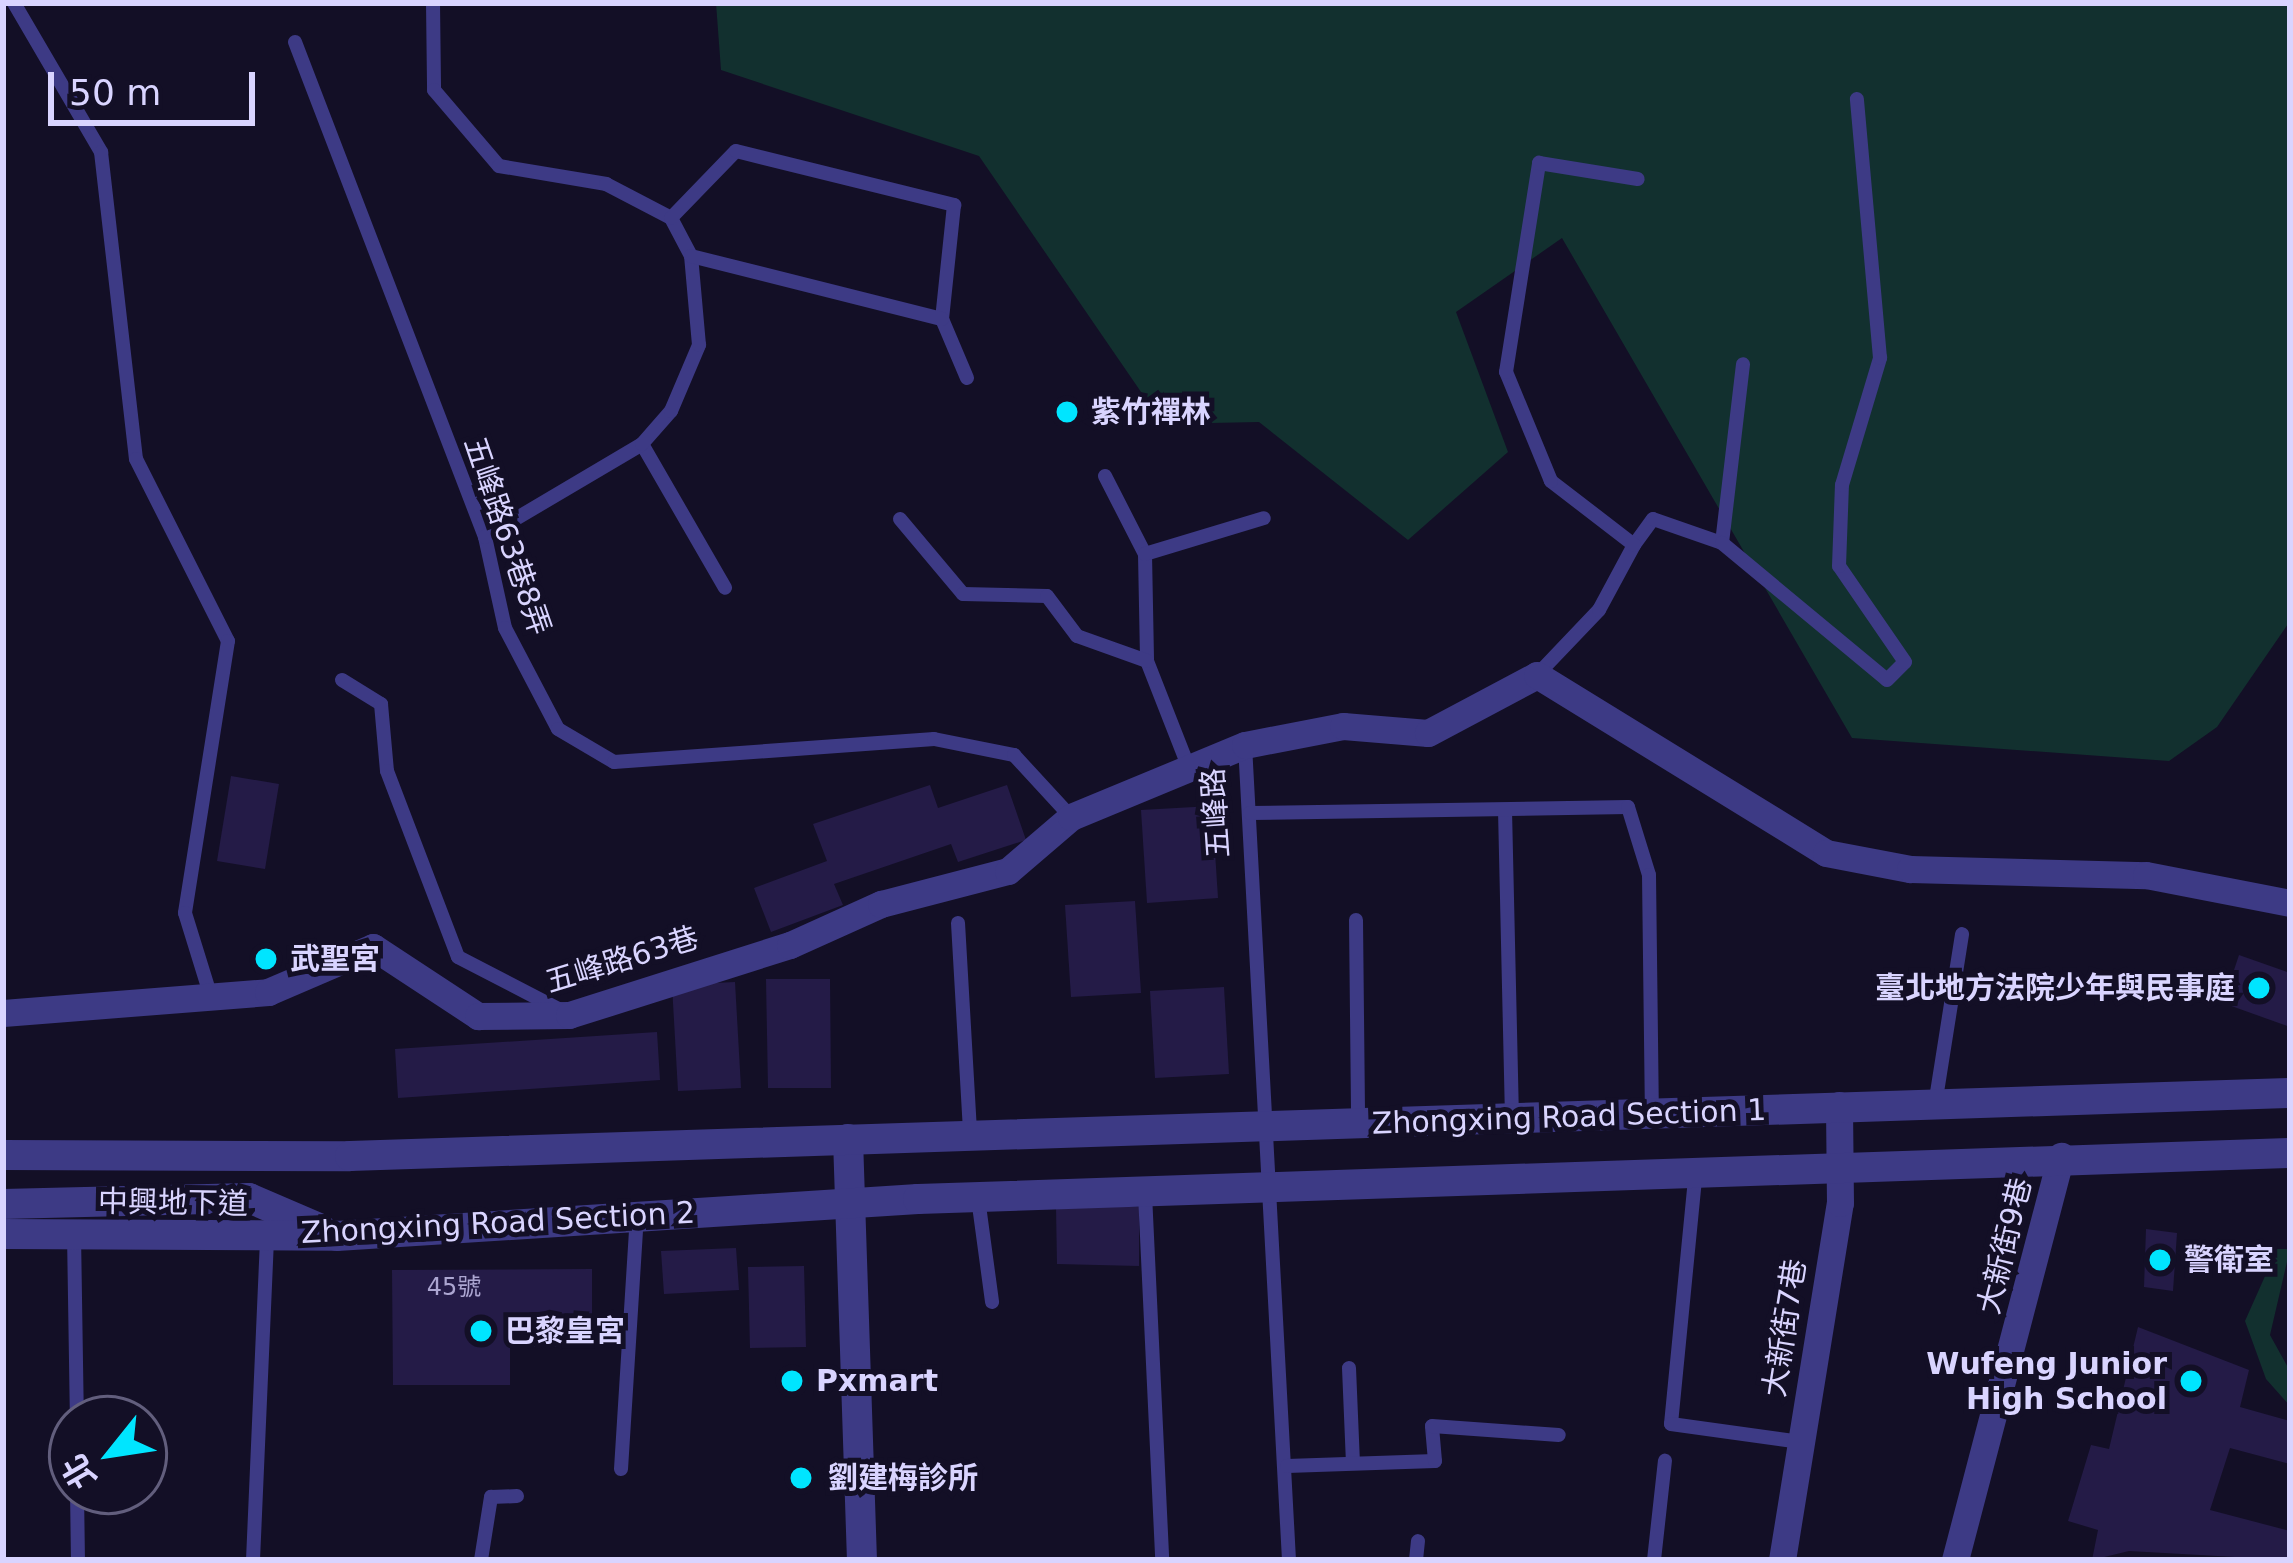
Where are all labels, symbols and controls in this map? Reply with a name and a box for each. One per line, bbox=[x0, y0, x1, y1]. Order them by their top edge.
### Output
scale bar bbox=[54, 48, 261, 122]
text: 50 m bbox=[69, 72, 161, 113]
place label: 紫竹禪林 bbox=[1091, 394, 1211, 430]
marker: 紫竹禪林 bbox=[1054, 399, 1080, 425]
street label: 五峰路63巷8弄 bbox=[456, 432, 558, 640]
street label: 五峰路 bbox=[1195, 767, 1237, 859]
street label: 五峰路63巷 bbox=[541, 920, 703, 1000]
place label: 武聖宮 bbox=[290, 941, 380, 977]
marker: 武聖宮 bbox=[253, 946, 279, 972]
place label: 臺北地方法院少年與民事庭 bbox=[1875, 970, 2235, 1006]
marker: 臺北地方法院少年與民事庭 bbox=[2246, 975, 2272, 1001]
street label: Zhongxing Road Section 1 bbox=[1371, 1092, 1767, 1142]
street label: 大新街9巷 bbox=[1971, 1174, 2039, 1318]
street label: 中興地下道 bbox=[98, 1184, 248, 1222]
street label: Zhongxing Road Section 2 bbox=[300, 1195, 696, 1251]
place label: 警衛室 bbox=[2184, 1242, 2274, 1278]
marker: 警衛室 bbox=[2147, 1247, 2173, 1273]
street label: 大新街7巷 bbox=[1756, 1256, 1814, 1400]
house number: 45號 bbox=[427, 1274, 481, 1302]
place label: 巴黎皇宮 bbox=[505, 1313, 625, 1349]
marker: 巴黎皇宮 bbox=[468, 1318, 494, 1344]
place label: Wufeng Junior High School bbox=[1926, 1346, 2167, 1416]
place label: Pxmart bbox=[816, 1363, 938, 1399]
marker: Pxmart bbox=[779, 1368, 805, 1394]
marker: Wufeng Junior High School bbox=[2178, 1368, 2204, 1394]
north arrow bbox=[48, 1395, 168, 1515]
text: 北 bbox=[54, 1448, 104, 1496]
place label: 劉建梅診所 bbox=[828, 1460, 978, 1496]
marker: 劉建梅診所 bbox=[785, 1462, 817, 1494]

